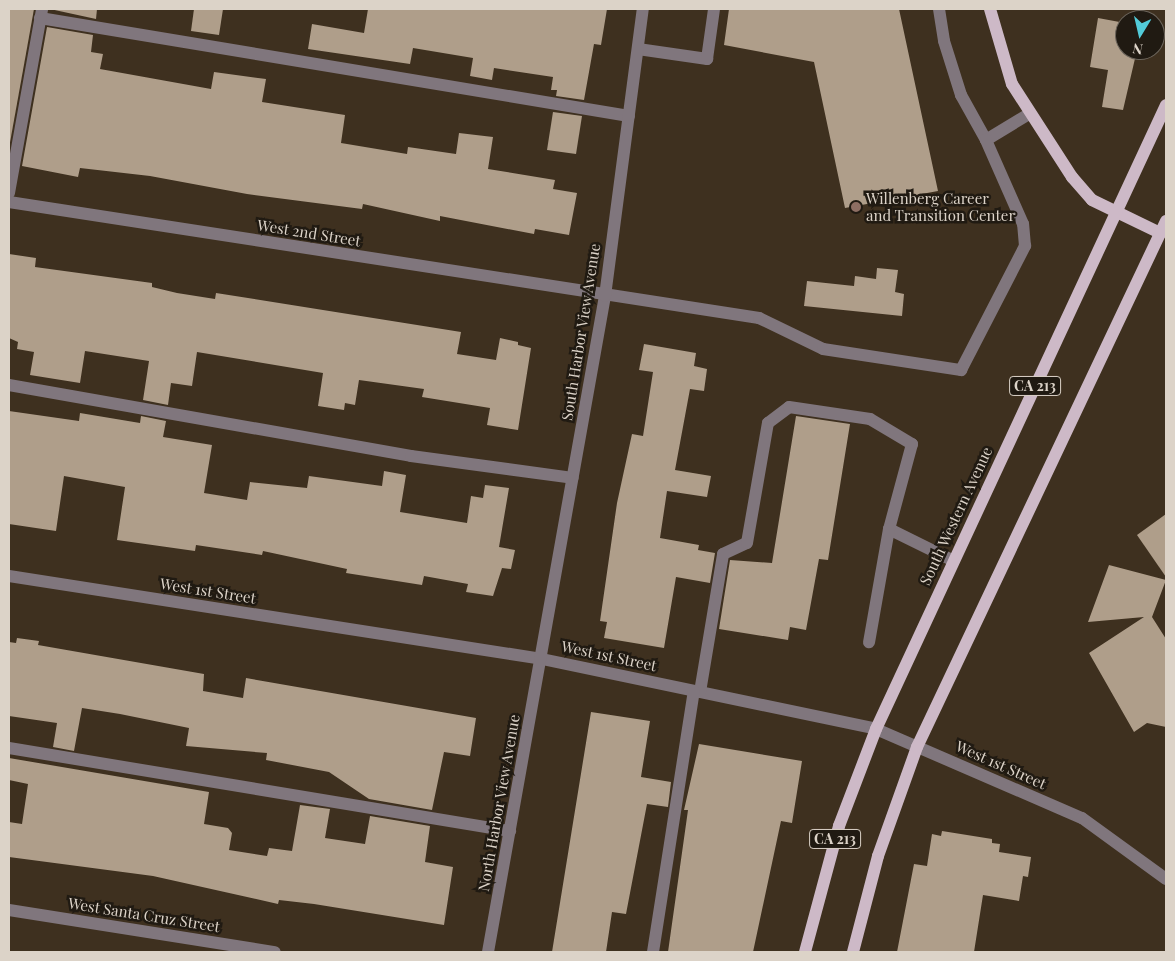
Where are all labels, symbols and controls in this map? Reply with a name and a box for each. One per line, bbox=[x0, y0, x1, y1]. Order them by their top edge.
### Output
north arrow bbox=[1115, 10, 1165, 60]
text: N bbox=[1131, 39, 1144, 59]
place label: Willenberg Career and Transition Center bbox=[866, 189, 1015, 224]
marker: Willenberg Career and Transition Center bbox=[850, 201, 862, 213]
street label: West 2nd Street bbox=[256, 216, 362, 250]
street label: South Harbor View Avenue bbox=[558, 241, 604, 423]
road number: CA 213 bbox=[1009, 374, 1061, 398]
street label: South Western Avenue bbox=[916, 444, 996, 588]
street label: West 1st Street bbox=[158, 574, 258, 608]
street label: West 1st Street bbox=[559, 637, 659, 675]
street label: North Harbor View Avenue bbox=[474, 712, 524, 894]
street label: West 1st Street bbox=[953, 737, 1049, 793]
road number: CA 213 bbox=[809, 828, 861, 851]
street label: West Santa Cruz Street bbox=[67, 894, 221, 936]

